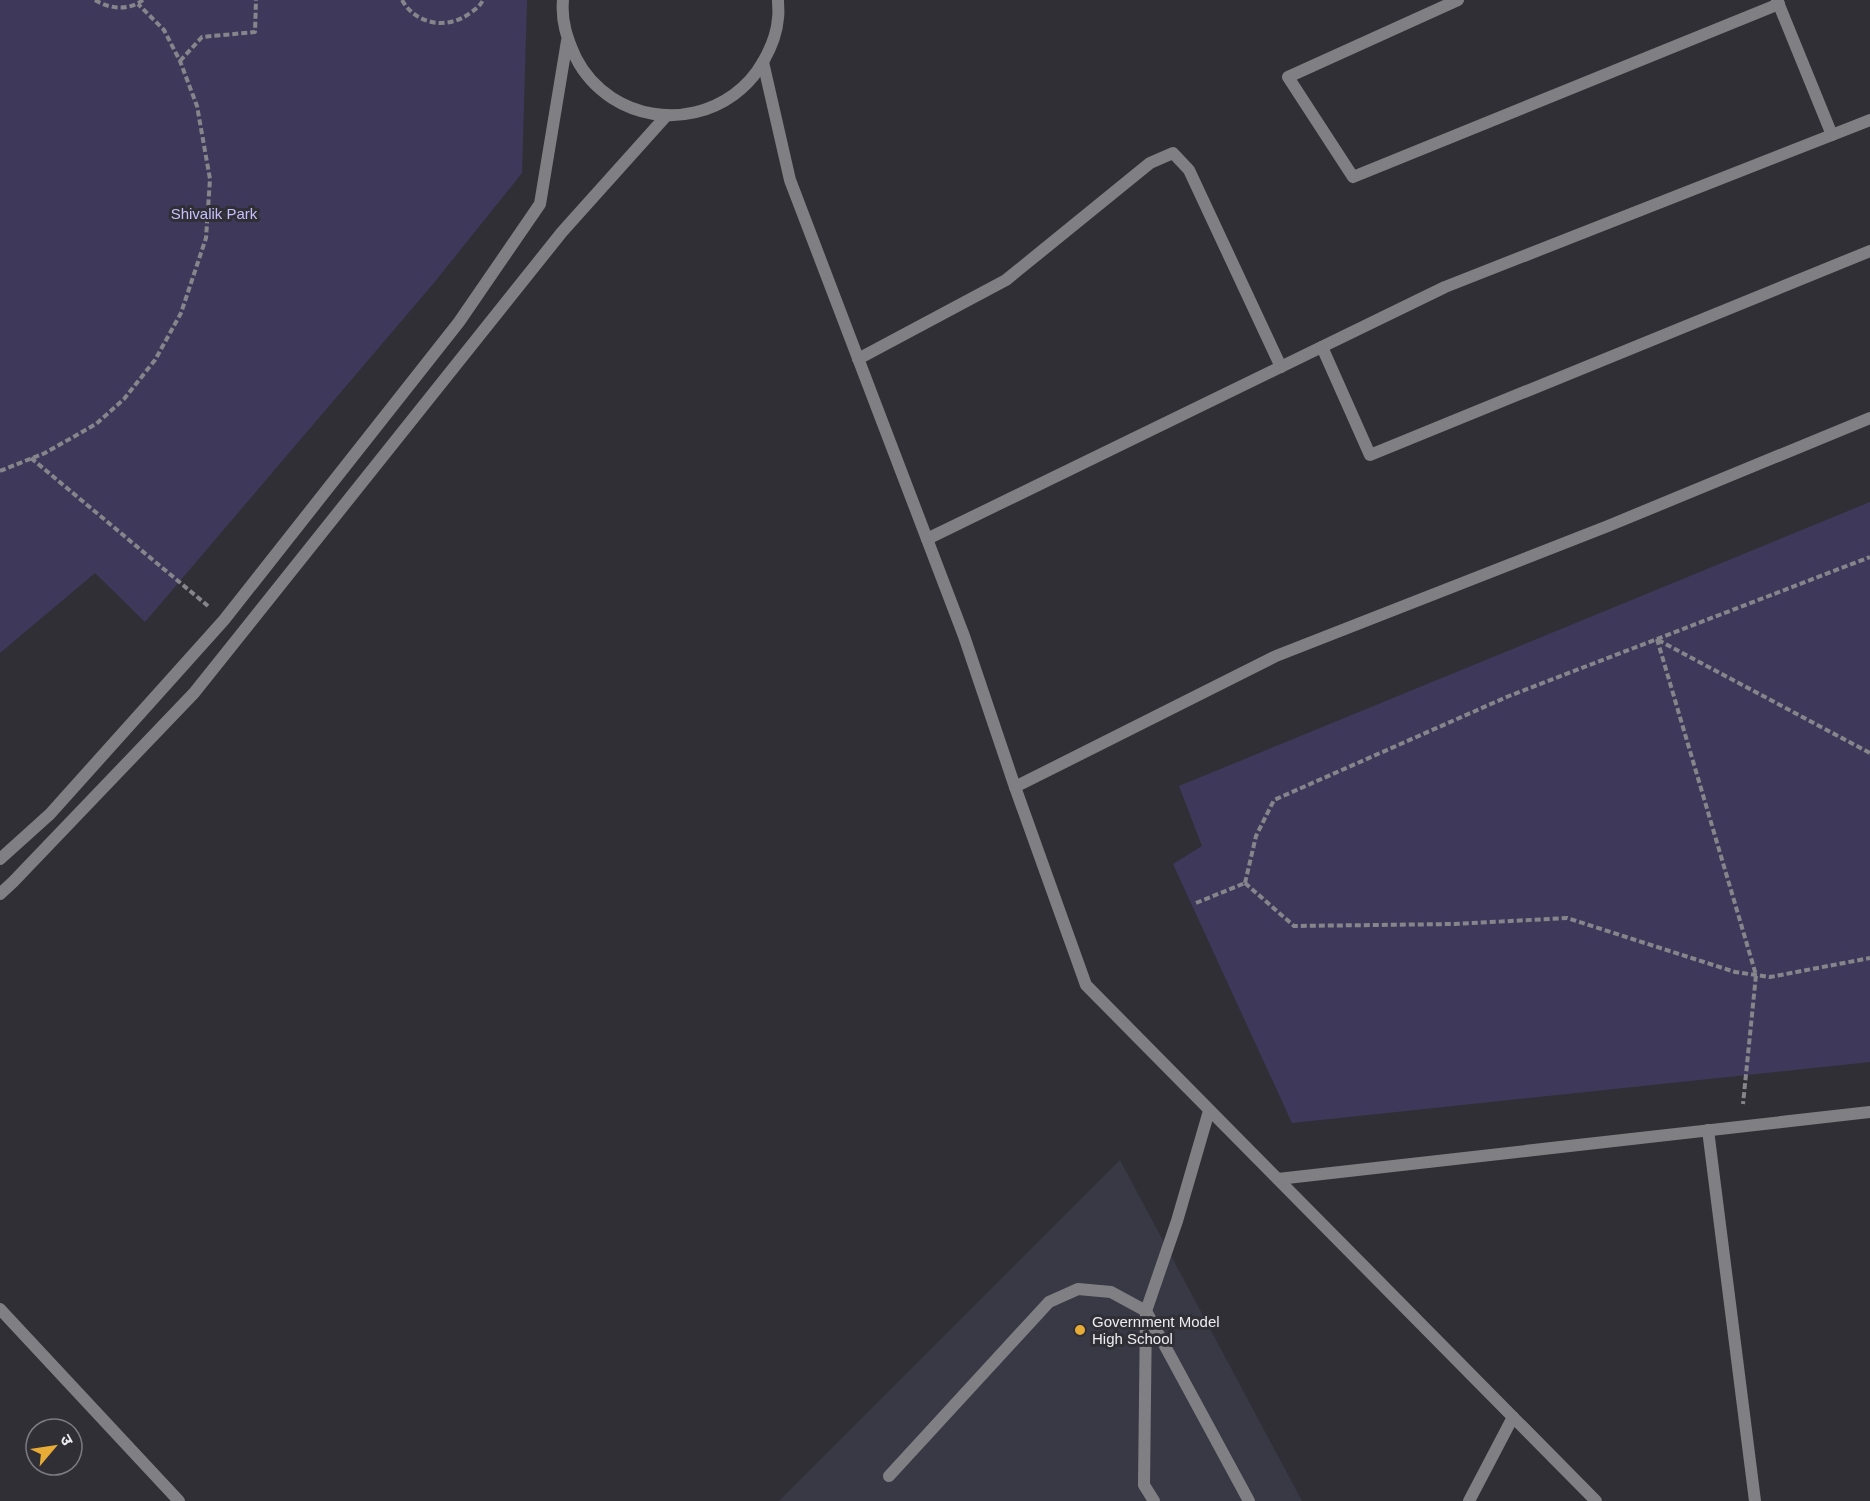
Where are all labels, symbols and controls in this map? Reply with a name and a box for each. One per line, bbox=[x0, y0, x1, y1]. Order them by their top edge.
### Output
park label: Shivalik Park bbox=[171, 205, 258, 222]
place label: Government Model High School bbox=[1092, 1313, 1220, 1347]
marker: Government Model High School bbox=[1073, 1323, 1087, 1337]
north arrow bbox=[24, 1417, 84, 1477]
text: उ bbox=[57, 1432, 77, 1449]

